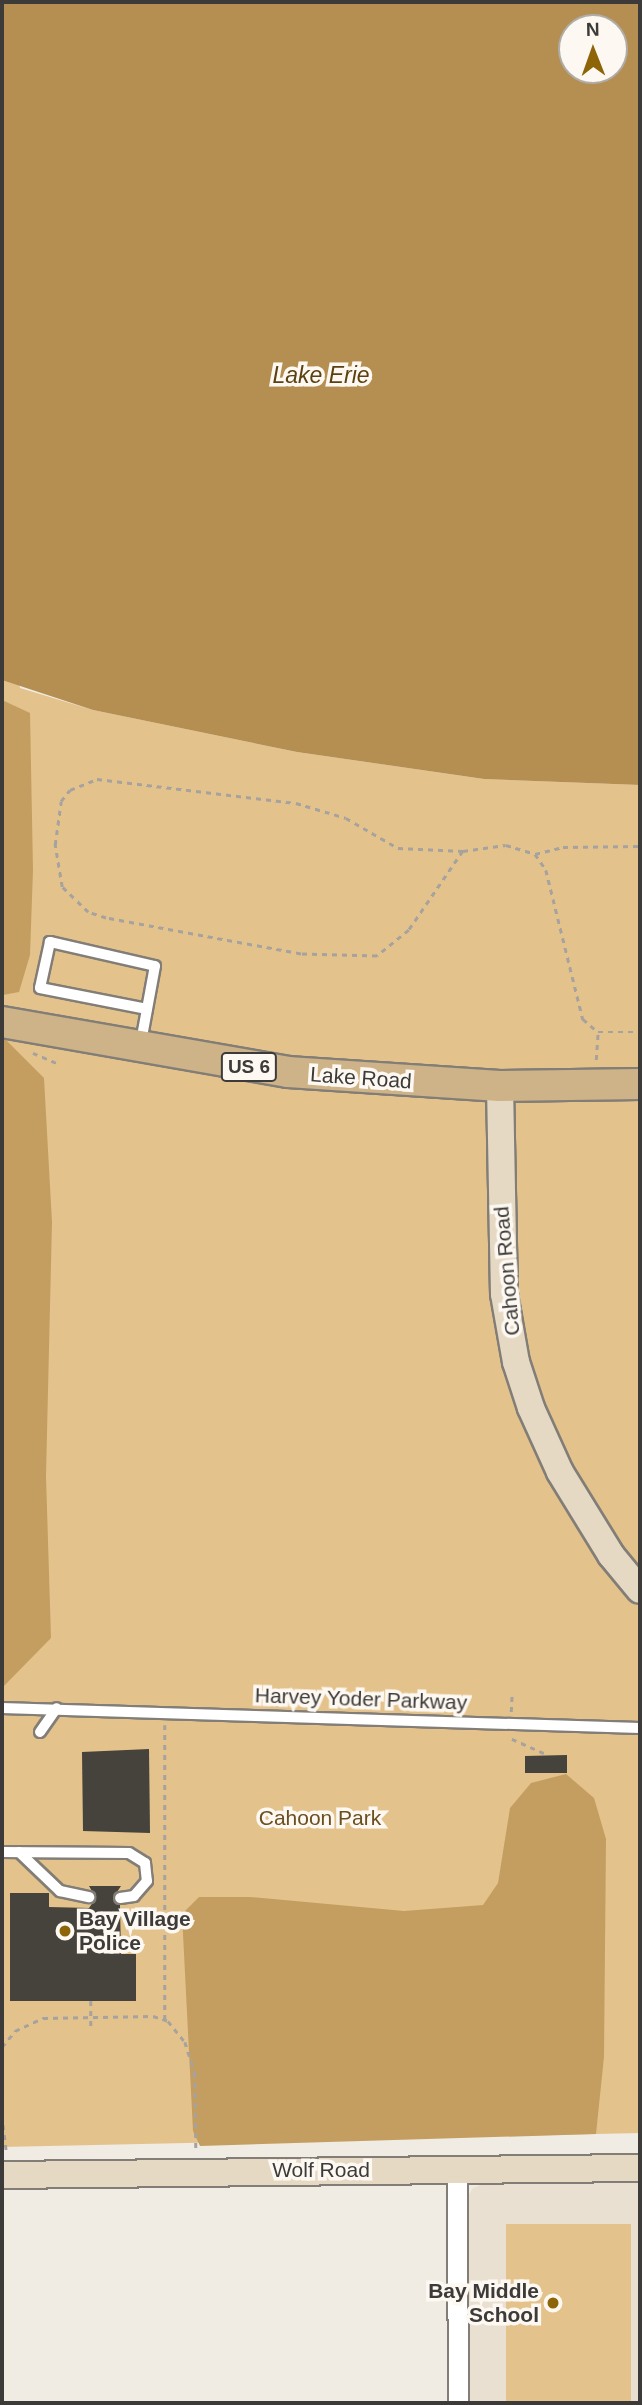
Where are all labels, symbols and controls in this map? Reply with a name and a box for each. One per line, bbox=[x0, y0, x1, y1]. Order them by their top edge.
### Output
north arrow bbox=[558, 14, 628, 84]
text: N bbox=[586, 19, 600, 40]
water label: Lake Erie bbox=[272, 361, 370, 389]
road number: US 6 bbox=[219, 1051, 279, 1082]
street label: Lake Road bbox=[309, 1062, 413, 1094]
street label: Cahoon Road bbox=[489, 1205, 525, 1337]
street label: Harvey Yoder Parkway bbox=[254, 1683, 468, 1715]
park label: Cahoon Park bbox=[259, 1805, 381, 1831]
place label: Bay Village Police bbox=[79, 1906, 191, 1956]
marker: Bay Village Police bbox=[57, 1923, 73, 1939]
street label: Wolf Road bbox=[272, 2157, 370, 2183]
place label: Bay Middle School bbox=[428, 2278, 539, 2328]
marker: Bay Middle School bbox=[545, 2295, 561, 2311]

